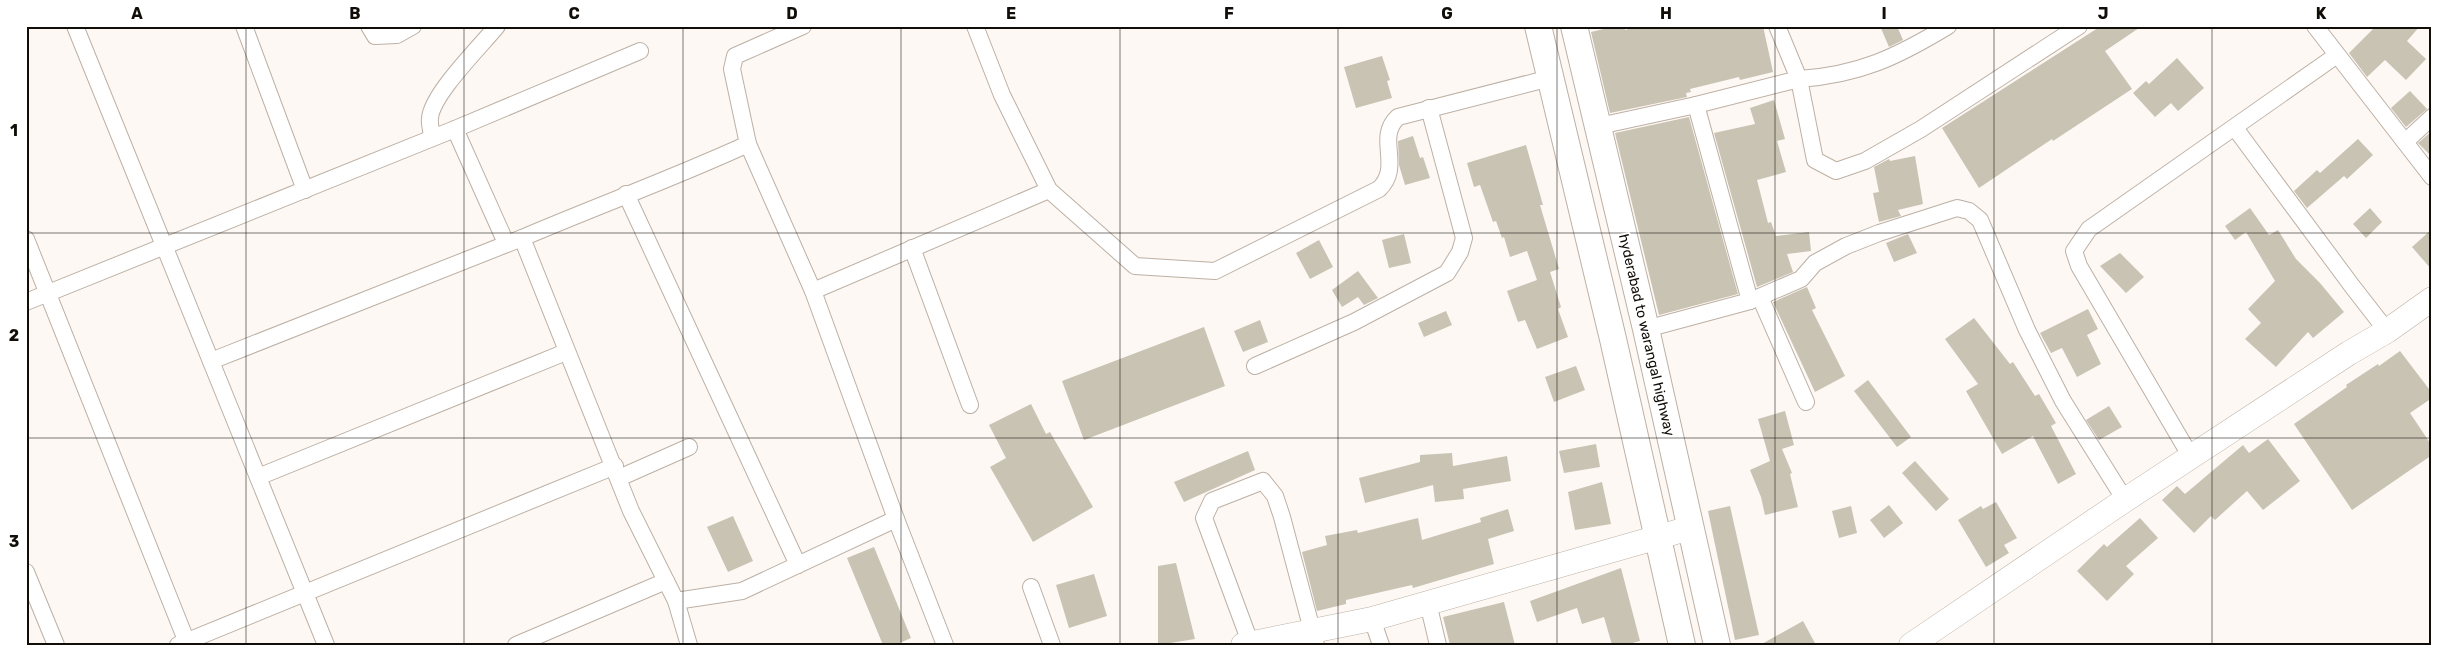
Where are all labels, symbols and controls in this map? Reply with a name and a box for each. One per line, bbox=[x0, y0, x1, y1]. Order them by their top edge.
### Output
text: A bbox=[131, 4, 143, 23]
text: B bbox=[349, 4, 361, 23]
text: C bbox=[568, 4, 580, 23]
text: D bbox=[786, 4, 798, 23]
text: E bbox=[1006, 4, 1016, 23]
text: F bbox=[1224, 4, 1234, 23]
text: G bbox=[1441, 4, 1453, 23]
text: H bbox=[1660, 4, 1672, 23]
text: I bbox=[1881, 4, 1887, 23]
text: J bbox=[2098, 4, 2108, 23]
text: K bbox=[2316, 4, 2327, 23]
text: 1 bbox=[10, 121, 18, 140]
street label: hyderabad to warangal highway bbox=[1615, 232, 1678, 438]
text: 2 bbox=[9, 326, 19, 345]
text: 3 bbox=[9, 532, 19, 551]

